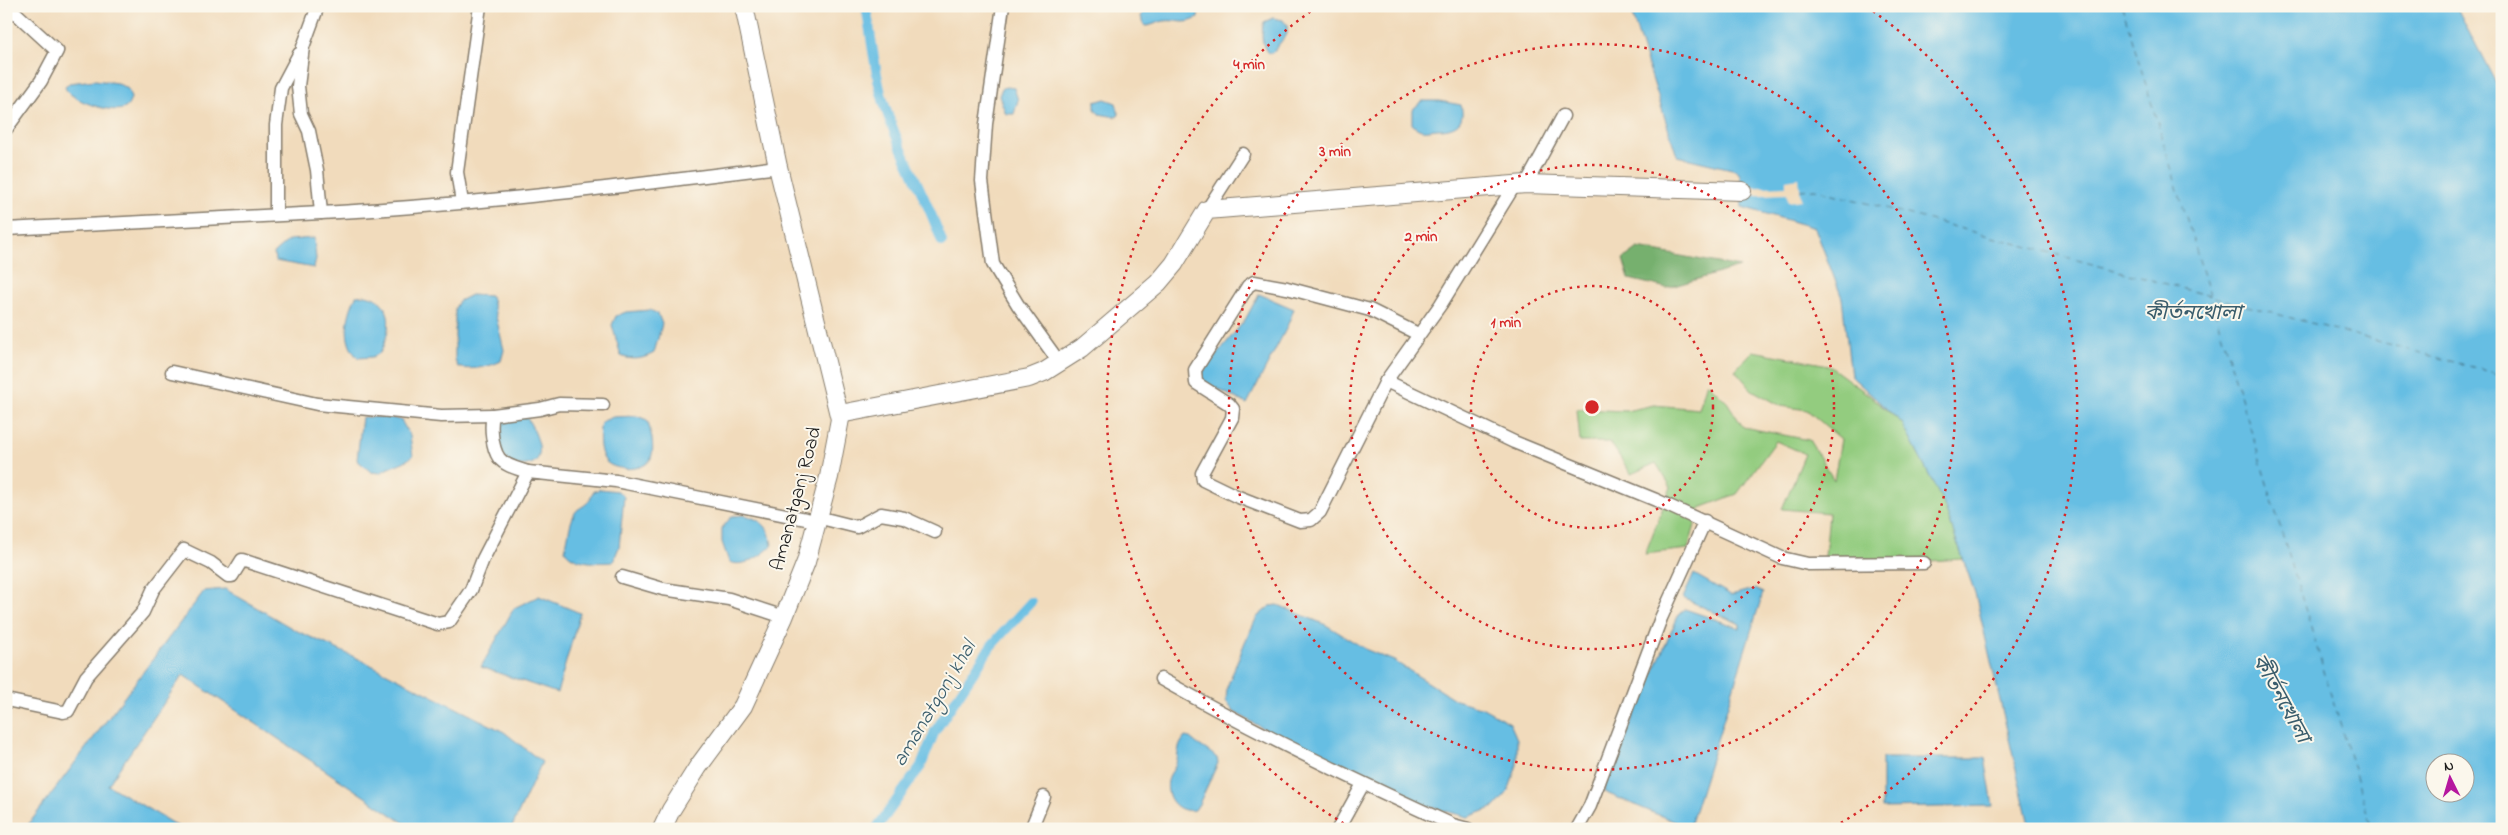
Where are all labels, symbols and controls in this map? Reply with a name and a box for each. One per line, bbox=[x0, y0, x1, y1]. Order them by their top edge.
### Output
text: 4 min bbox=[1232, 54, 1265, 76]
text: 3 min bbox=[1318, 141, 1351, 163]
text: 2 min bbox=[1404, 226, 1438, 248]
water label: কীর্তনখোলা bbox=[2144, 299, 2246, 329]
text: 1 min bbox=[1491, 312, 1522, 334]
centre of rings bbox=[1583, 398, 1601, 416]
street label: Amanatganj Road bbox=[764, 424, 831, 575]
water label: amanatgonj khal bbox=[886, 633, 987, 773]
water label: কীর্তনখোলা bbox=[2243, 649, 2319, 753]
north arrow bbox=[2426, 752, 2476, 802]
text: N bbox=[2443, 756, 2455, 777]

